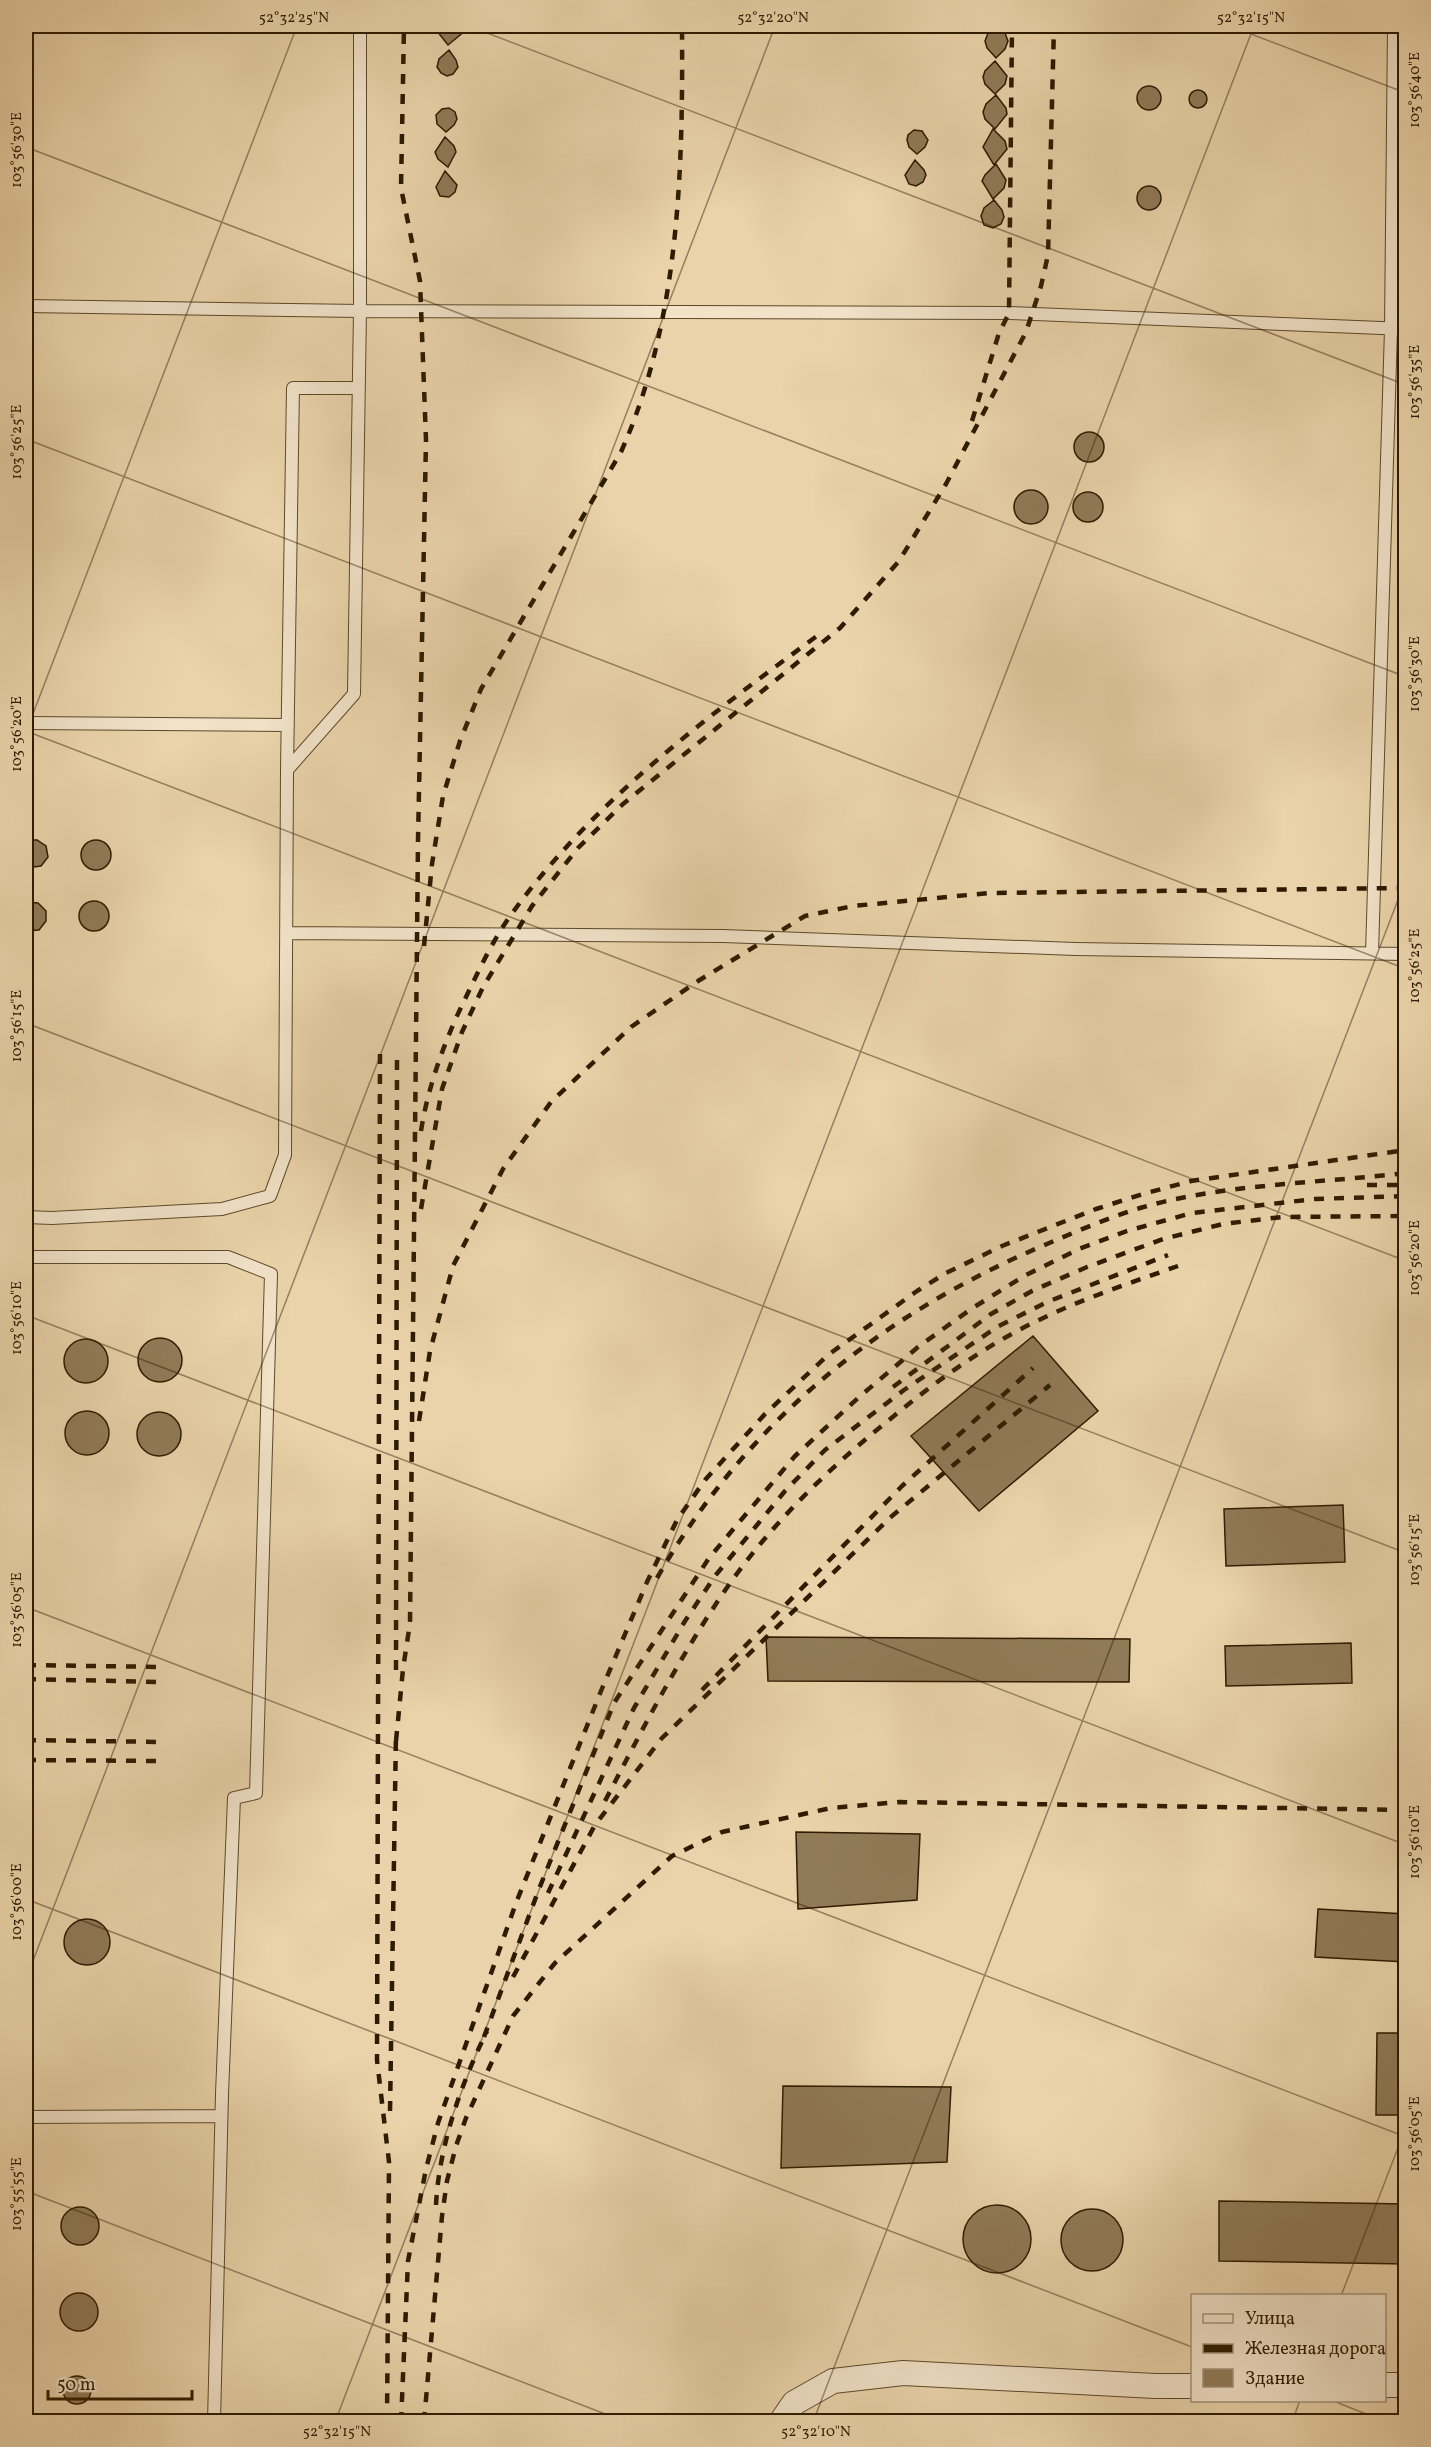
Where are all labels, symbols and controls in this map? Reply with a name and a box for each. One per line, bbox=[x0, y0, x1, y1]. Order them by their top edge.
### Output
text: 52°32'25"N bbox=[259, 8, 329, 29]
text: 52°32'20"N bbox=[737, 8, 809, 29]
text: 52°32'15"N bbox=[1217, 8, 1285, 29]
text: 103°56'40"E bbox=[1405, 52, 1426, 128]
text: 103°56'30"E bbox=[7, 112, 28, 188]
text: 103°56'35"E bbox=[1405, 345, 1426, 419]
text: 103°56'25"E bbox=[7, 405, 28, 479]
text: 103°56'30"E bbox=[1405, 636, 1426, 712]
text: 103°56'20"E bbox=[7, 696, 28, 772]
text: 103°56'25"E bbox=[1405, 929, 1426, 1003]
text: 103°56'15"E bbox=[7, 990, 28, 1062]
text: 103°56'20"E bbox=[1405, 1220, 1426, 1296]
text: 103°56'10"E bbox=[7, 1281, 28, 1355]
text: 103°56'15"E bbox=[1405, 1514, 1426, 1586]
text: 103°56'05"E bbox=[7, 1572, 28, 1648]
text: 103°56'10"E bbox=[1405, 1805, 1426, 1879]
text: 103°56'00"E bbox=[7, 1863, 28, 1941]
text: 103°56'05"E bbox=[1405, 2096, 1426, 2172]
text: 103°55'55"E bbox=[7, 2157, 28, 2231]
legend bbox=[1191, 2294, 1386, 2402]
text: Улица bbox=[1245, 2307, 1295, 2332]
text: Железная дорога bbox=[1245, 2337, 1386, 2362]
scale bar bbox=[48, 2363, 192, 2401]
text: Здание bbox=[1245, 2367, 1305, 2392]
text: 50 m bbox=[57, 2373, 96, 2398]
text: 52°32'15"N bbox=[303, 2422, 371, 2443]
text: 52°32'10"N bbox=[781, 2422, 851, 2443]

